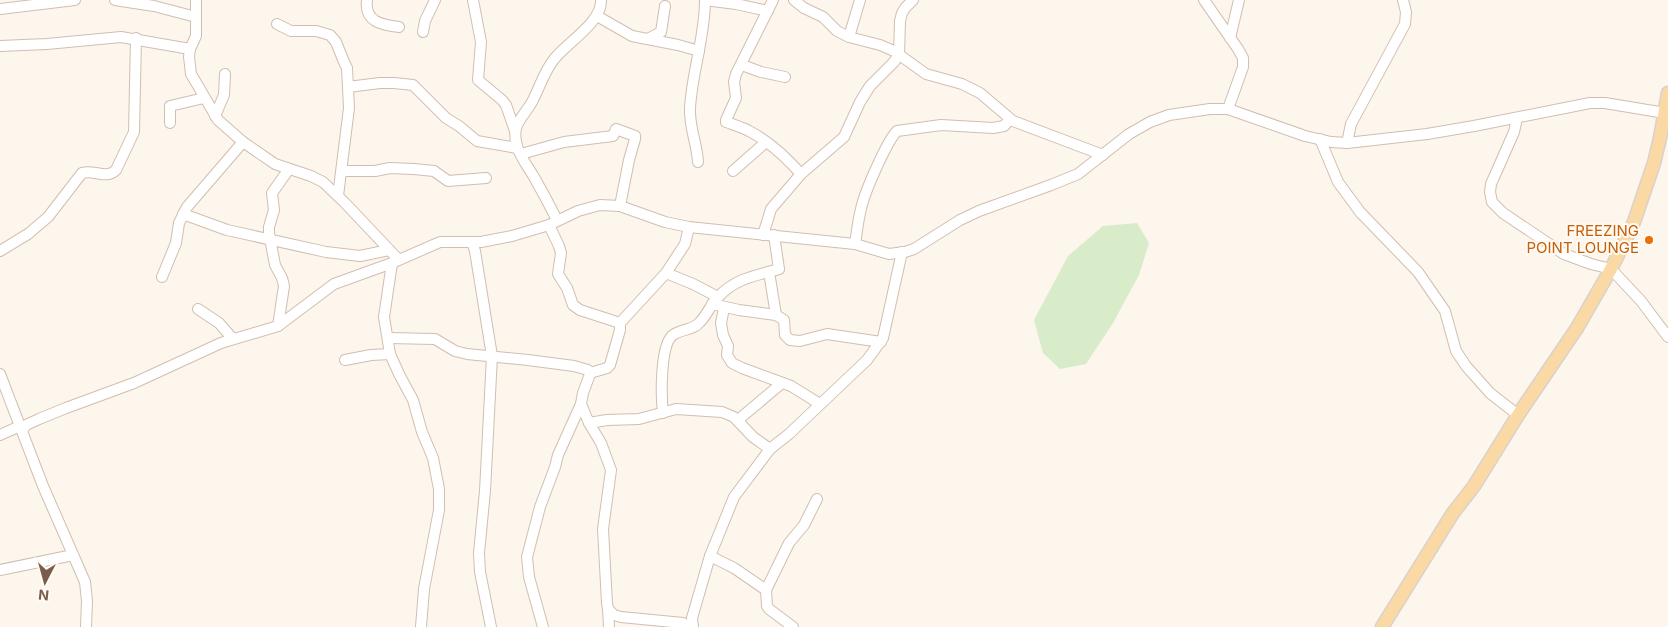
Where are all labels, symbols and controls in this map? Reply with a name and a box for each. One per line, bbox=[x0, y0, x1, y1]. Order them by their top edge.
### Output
place label: FREEZING POINT LOUNGE bbox=[1527, 221, 1639, 257]
marker: FREEZING POINT LOUNGE bbox=[1643, 234, 1655, 246]
north arrow bbox=[20, 557, 70, 607]
text: N bbox=[37, 586, 50, 604]

